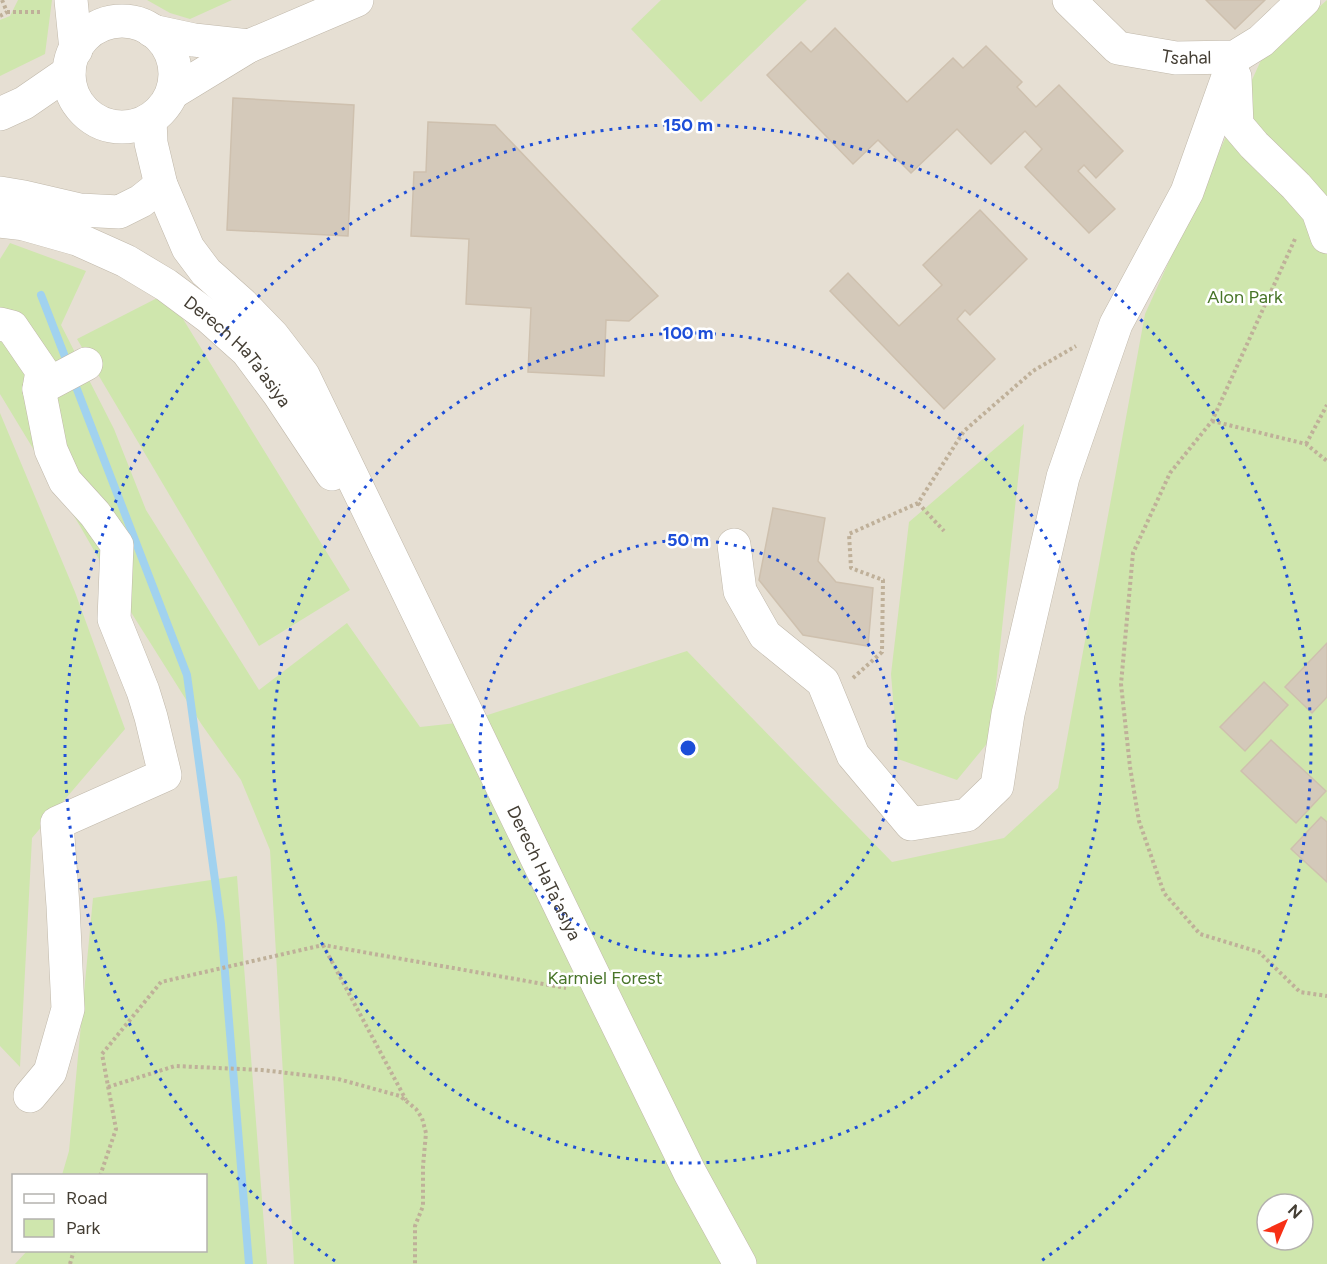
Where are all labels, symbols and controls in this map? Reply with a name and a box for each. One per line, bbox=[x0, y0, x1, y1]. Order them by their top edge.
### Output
street label: Tsahal bbox=[1160, 45, 1212, 69]
text: 150 m bbox=[663, 114, 713, 136]
park label: Alon Park bbox=[1207, 286, 1283, 308]
street label: Derech HaTa'asiya bbox=[179, 291, 296, 411]
text: 100 m bbox=[663, 322, 713, 344]
text: 50 m bbox=[667, 529, 709, 551]
centre of rings bbox=[678, 738, 698, 758]
street label: Derech HaTa'asiya bbox=[502, 802, 586, 944]
park label: Karmiel Forest bbox=[547, 967, 663, 989]
legend bbox=[12, 1174, 207, 1252]
text: Road bbox=[66, 1187, 107, 1209]
north arrow bbox=[1255, 1192, 1315, 1252]
text: N bbox=[1284, 1200, 1306, 1223]
text: Park bbox=[66, 1217, 101, 1239]

